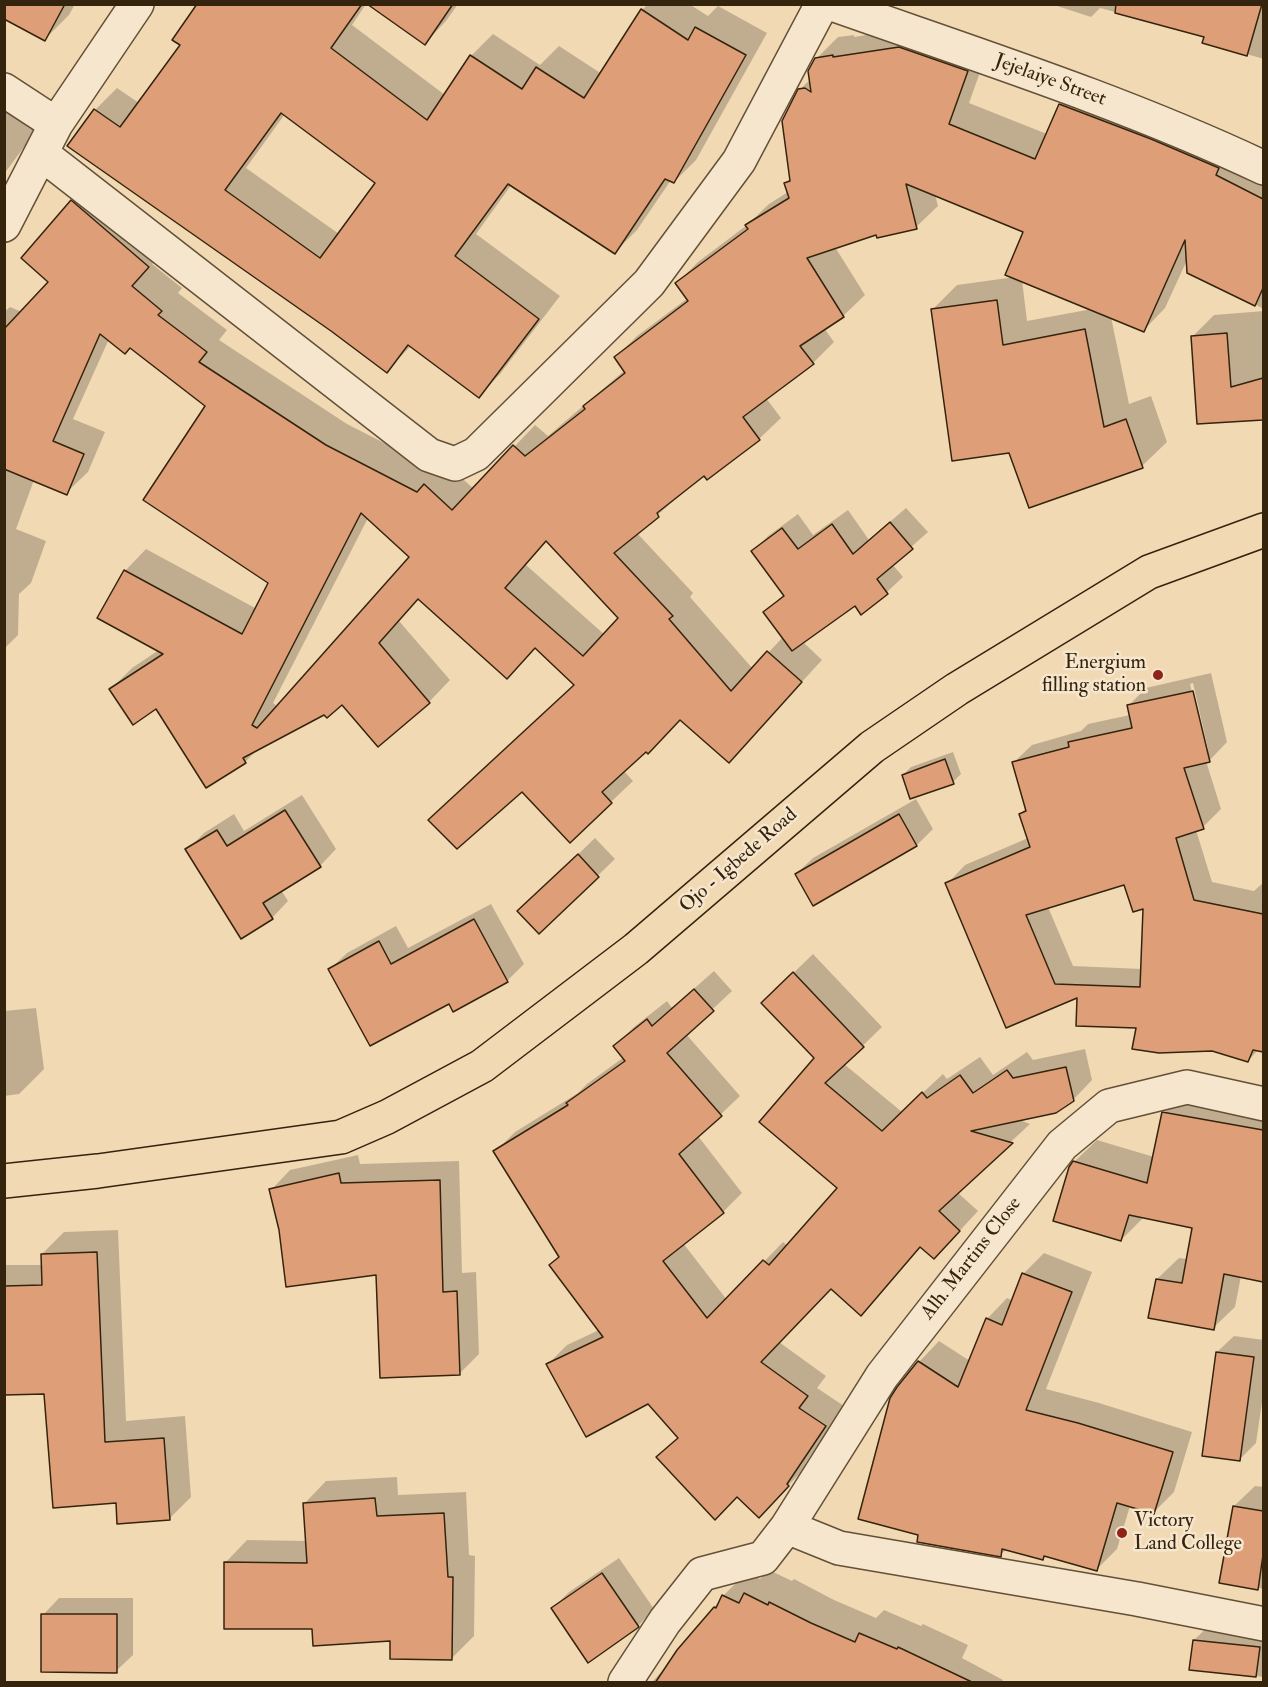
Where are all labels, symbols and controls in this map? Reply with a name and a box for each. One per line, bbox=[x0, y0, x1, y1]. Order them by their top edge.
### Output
street label: Jejelaiye Street bbox=[991, 50, 1109, 112]
place label: Energium filling station bbox=[1042, 652, 1146, 699]
marker: Energium filling station bbox=[1151, 668, 1165, 682]
street label: Ojo - Igbede Road bbox=[675, 803, 803, 919]
street label: Alh. Martins Close bbox=[917, 1193, 1027, 1325]
place label: Victory Land College bbox=[1134, 1510, 1242, 1557]
marker: Victory Land College bbox=[1115, 1526, 1129, 1540]

